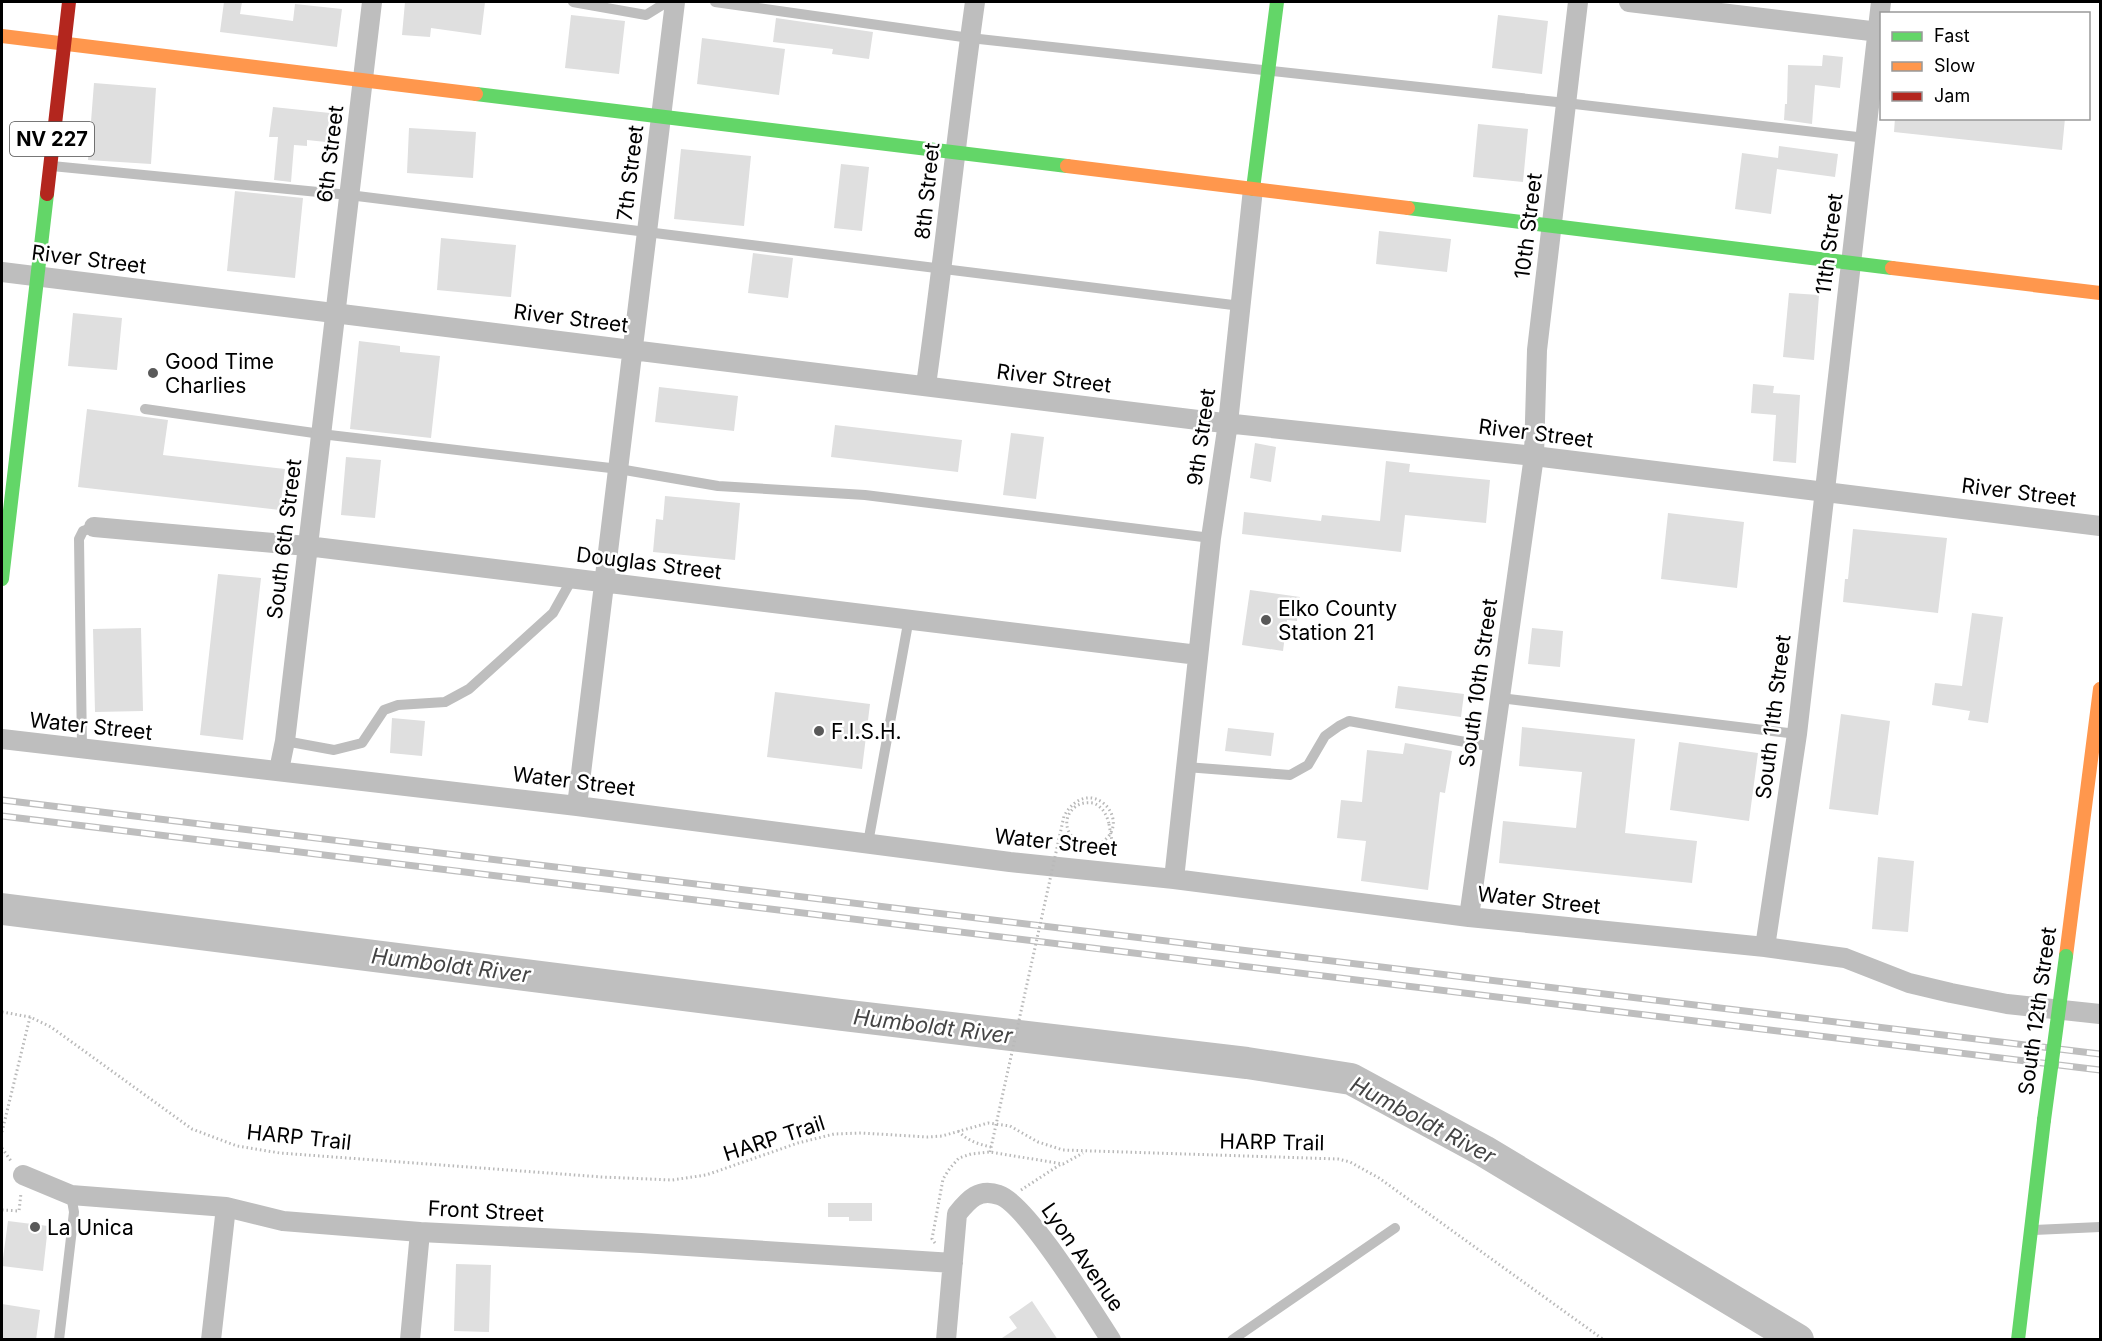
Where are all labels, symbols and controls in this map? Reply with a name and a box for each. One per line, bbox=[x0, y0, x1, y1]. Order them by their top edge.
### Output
legend bbox=[1880, 12, 2090, 120]
text: Fast bbox=[1934, 25, 1970, 46]
text: Slow bbox=[1934, 55, 1975, 76]
text: Jam bbox=[1934, 85, 1970, 106]
street label: 6th Street bbox=[312, 104, 348, 204]
road number: NV 227 bbox=[10, 122, 94, 156]
street label: 7th Street bbox=[612, 124, 648, 222]
street label: 8th Street bbox=[909, 141, 945, 241]
street label: 10th Street bbox=[1509, 171, 1547, 280]
street label: 11th Street bbox=[1810, 192, 1848, 296]
street label: River Street bbox=[30, 240, 148, 278]
street label: River Street bbox=[512, 299, 630, 337]
place label: Good Time Charlies bbox=[165, 349, 274, 398]
street label: River Street bbox=[995, 359, 1113, 397]
marker: Good Time Charlies bbox=[146, 366, 160, 380]
street label: 9th Street bbox=[1182, 387, 1220, 487]
street label: River Street bbox=[1477, 414, 1595, 452]
street label: South 6th Street bbox=[262, 457, 306, 621]
street label: River Street bbox=[1960, 473, 2078, 511]
street label: Douglas Street bbox=[575, 542, 723, 584]
place label: Elko County Station 21 bbox=[1278, 596, 1397, 645]
street label: South 10th Street bbox=[1454, 597, 1502, 769]
marker: Elko County Station 21 bbox=[1259, 613, 1273, 627]
street label: South 11th Street bbox=[1751, 633, 1796, 801]
street label: Water Street bbox=[28, 707, 154, 745]
place label: F.I.S.H. bbox=[831, 719, 902, 744]
marker: F.I.S.H. bbox=[812, 724, 826, 738]
street label: Water Street bbox=[511, 761, 637, 801]
street label: Water Street bbox=[993, 823, 1119, 861]
street label: Water Street bbox=[1476, 881, 1602, 919]
street label: South 12th Street bbox=[2013, 925, 2061, 1097]
water label: Humboldt River bbox=[370, 942, 533, 988]
water label: Humboldt River bbox=[852, 1003, 1015, 1049]
water label: Humboldt River bbox=[1346, 1071, 1500, 1169]
street label: HARP Trail bbox=[720, 1110, 828, 1166]
street label: HARP Trail bbox=[245, 1119, 353, 1155]
street label: HARP Trail bbox=[1219, 1129, 1325, 1155]
street label: Front Street bbox=[427, 1195, 545, 1227]
street label: Lyon Avenue bbox=[1036, 1198, 1130, 1316]
place label: La Unica bbox=[47, 1215, 134, 1240]
marker: La Unica bbox=[28, 1220, 42, 1234]

